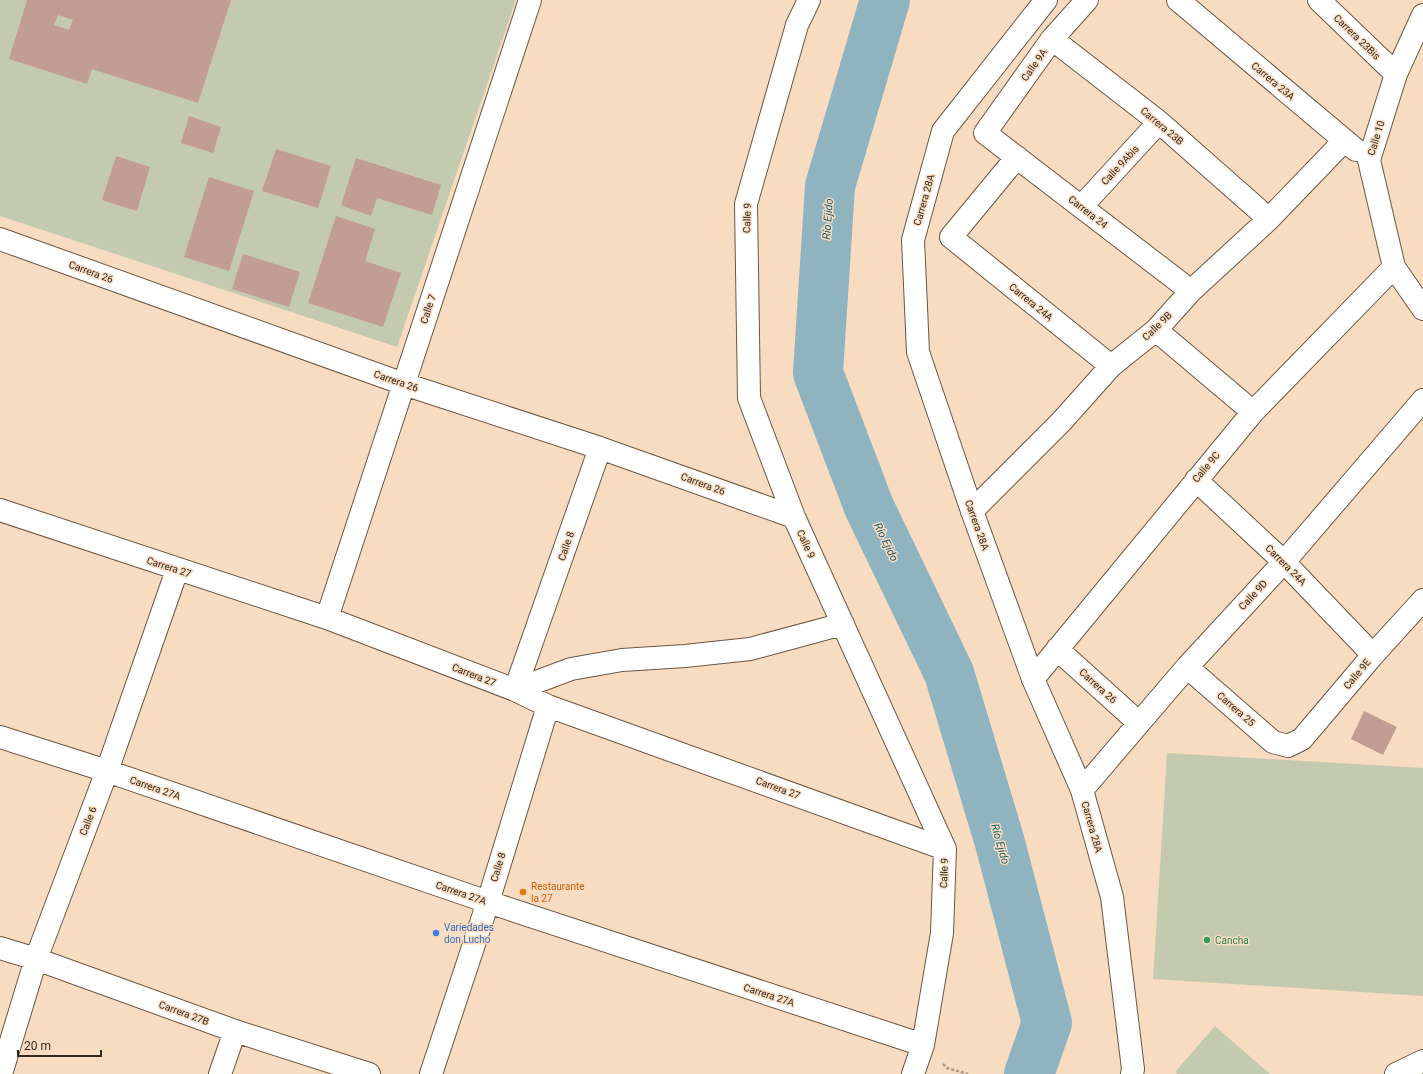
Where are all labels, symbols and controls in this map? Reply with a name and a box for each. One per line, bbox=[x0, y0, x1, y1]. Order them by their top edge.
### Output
street label: Carrera 23Bis bbox=[1332, 12, 1382, 62]
street label: Calle 9A bbox=[1019, 46, 1049, 83]
street label: Carrera 23A bbox=[1249, 60, 1297, 102]
street label: Carrera 23B bbox=[1138, 105, 1186, 147]
street label: Calle 10 bbox=[1366, 119, 1387, 157]
street label: Calle 9Abis bbox=[1099, 143, 1141, 187]
street label: Carrera 28A bbox=[911, 173, 937, 227]
street label: Carrera 24 bbox=[1066, 193, 1110, 231]
water label: Río Ejido bbox=[820, 198, 836, 240]
street label: Calle 9 bbox=[741, 203, 753, 233]
street label: Carrera 26 bbox=[67, 259, 115, 285]
street label: Carrera 24A bbox=[1007, 281, 1055, 323]
street label: Calle 7 bbox=[418, 293, 438, 325]
street label: Calle 9B bbox=[1140, 309, 1174, 343]
street label: Carrera 26 bbox=[372, 368, 420, 394]
street label: Calle 9C bbox=[1190, 449, 1222, 485]
street label: Carrera 26 bbox=[679, 471, 727, 497]
street label: Carrera 28A bbox=[963, 498, 991, 552]
water label: Río Ejido bbox=[871, 521, 901, 563]
street label: Calle 9 bbox=[795, 528, 817, 560]
street label: Calle 8 bbox=[556, 530, 576, 562]
street label: Carrera 24A bbox=[1263, 542, 1309, 588]
street label: Carrera 27 bbox=[145, 555, 193, 579]
street label: Calle 9D bbox=[1236, 578, 1270, 612]
street label: Calle 9E bbox=[1341, 656, 1373, 691]
street label: Carrera 27 bbox=[450, 662, 498, 689]
street label: Carrera 26 bbox=[1077, 666, 1119, 706]
street label: Carrera 25 bbox=[1215, 690, 1257, 729]
street label: Carrera 27A bbox=[128, 774, 182, 802]
street label: Carrera 27 bbox=[754, 775, 802, 801]
street label: Carrera 28A bbox=[1079, 800, 1105, 854]
street label: Calle 6 bbox=[77, 805, 99, 837]
water label: Río Ejido bbox=[988, 822, 1012, 866]
street label: Calle 8 bbox=[488, 851, 508, 883]
street label: Calle 9 bbox=[938, 858, 950, 888]
street label: Carrera 27A bbox=[434, 879, 488, 907]
place label: Restaurante la 27 bbox=[531, 881, 585, 904]
marker: Restaurante la 27 bbox=[518, 887, 528, 897]
place label: Variedades don Lucho bbox=[444, 922, 494, 945]
marker: Variedades don Lucho bbox=[431, 928, 441, 938]
marker: Cancha bbox=[1202, 935, 1212, 945]
place label: Cancha bbox=[1215, 935, 1249, 946]
street label: Carrera 27A bbox=[742, 982, 796, 1009]
street label: Carrera 27B bbox=[157, 999, 211, 1027]
scale bar bbox=[18, 1032, 101, 1058]
text: 20 m bbox=[24, 1039, 51, 1053]

